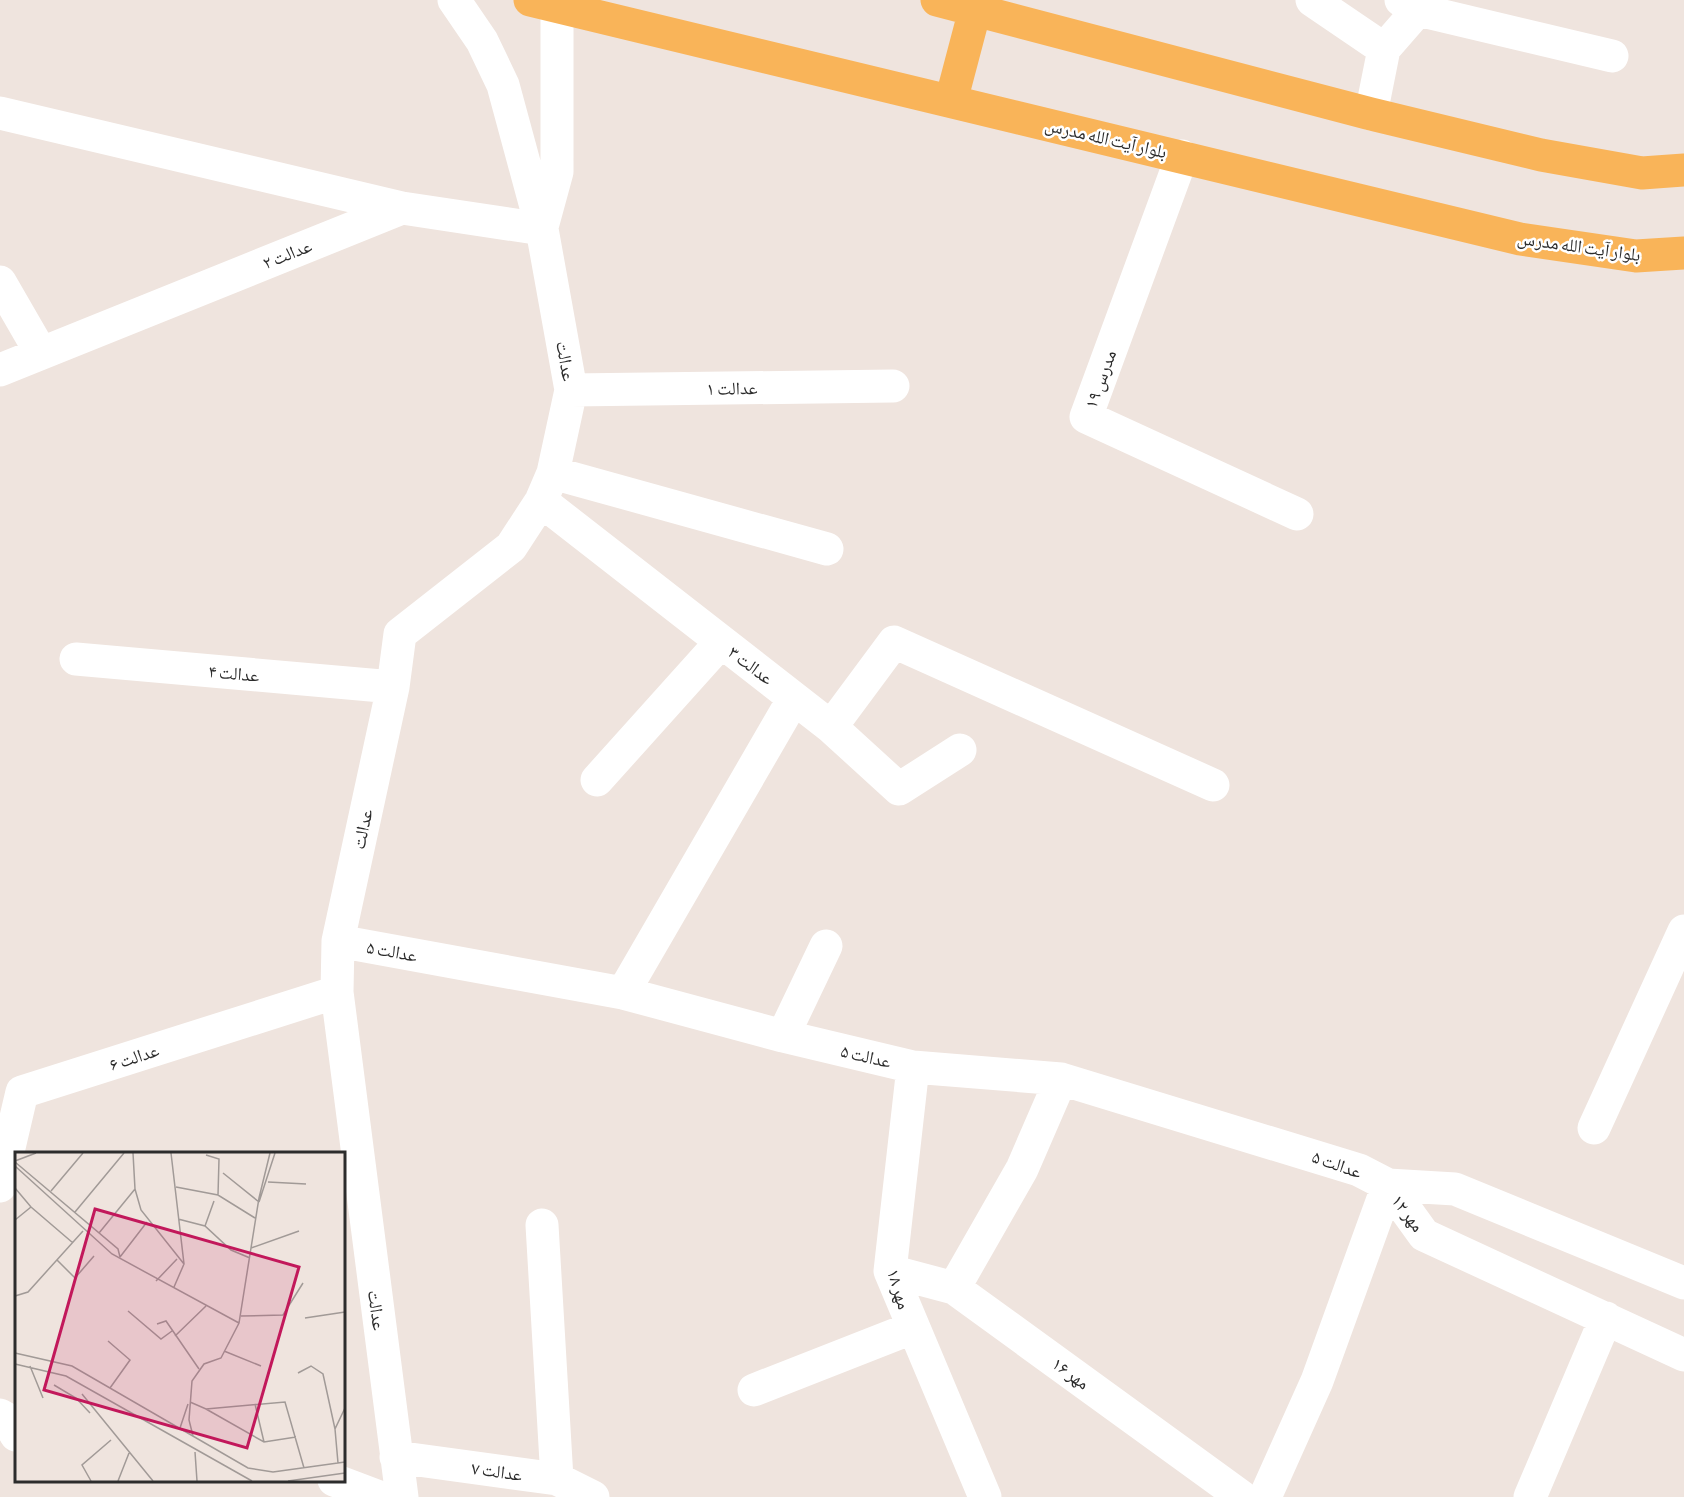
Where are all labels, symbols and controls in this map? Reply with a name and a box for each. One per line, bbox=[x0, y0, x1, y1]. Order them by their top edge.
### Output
street label: بلوار آیت الله مدرس bbox=[1043, 114, 1169, 163]
street label: بلوار آیت الله مدرس bbox=[1516, 227, 1642, 266]
street label: عدالت ۲ bbox=[259, 235, 315, 273]
street label: عدالت bbox=[552, 339, 580, 383]
street label: مدرس ۱۹ bbox=[1080, 347, 1121, 411]
street label: عدالت ۱ bbox=[706, 377, 758, 399]
street label: عدالت ۳ bbox=[724, 641, 778, 689]
street label: عدالت ۴ bbox=[208, 660, 260, 686]
street label: عدالت bbox=[348, 807, 376, 851]
street label: عدالت ۵ bbox=[365, 936, 419, 966]
street label: عدالت ۶ bbox=[107, 1039, 161, 1075]
street label: عدالت ۵ bbox=[839, 1040, 893, 1072]
street label: عدالت ۵ bbox=[1309, 1146, 1365, 1182]
inset map bbox=[15, 1152, 345, 1482]
street label: مهر ۱۲ bbox=[1387, 1190, 1429, 1236]
street label: مهر ۱۸ bbox=[883, 1266, 915, 1312]
street label: عدالت bbox=[364, 1289, 390, 1331]
street label: مهر ۱۶ bbox=[1048, 1352, 1094, 1394]
street label: عدالت ۷ bbox=[470, 1457, 524, 1485]

